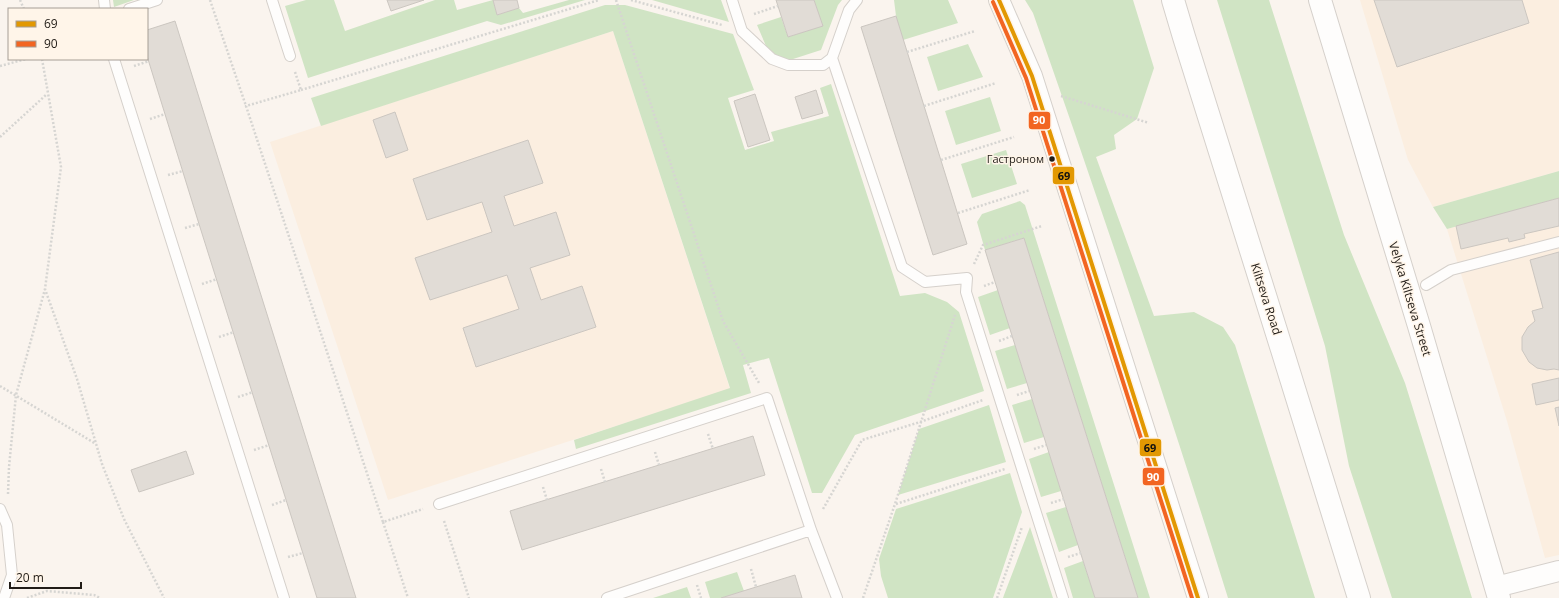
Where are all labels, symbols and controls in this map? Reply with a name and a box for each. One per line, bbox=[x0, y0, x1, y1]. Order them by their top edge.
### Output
legend bbox=[8, 8, 148, 60]
text: 69 bbox=[44, 15, 58, 32]
text: 90 bbox=[44, 35, 58, 52]
line badge: 90 bbox=[1028, 111, 1051, 130]
text: 90 bbox=[1033, 112, 1045, 127]
place label: Гастроном bbox=[987, 151, 1044, 166]
marker: Гастроном bbox=[1047, 154, 1057, 164]
line badge: 69 bbox=[1052, 166, 1075, 185]
text: 69 bbox=[1058, 168, 1070, 183]
street label: Velyka Kiltseva Street bbox=[1385, 240, 1436, 358]
street label: Kiltseva Road bbox=[1247, 261, 1286, 337]
line badge: 69 bbox=[1139, 438, 1162, 457]
text: 69 bbox=[1144, 440, 1156, 455]
line badge: 90 bbox=[1142, 467, 1165, 486]
text: 90 bbox=[1147, 469, 1159, 484]
scale bar bbox=[10, 564, 81, 590]
text: 20 m bbox=[16, 569, 44, 586]

